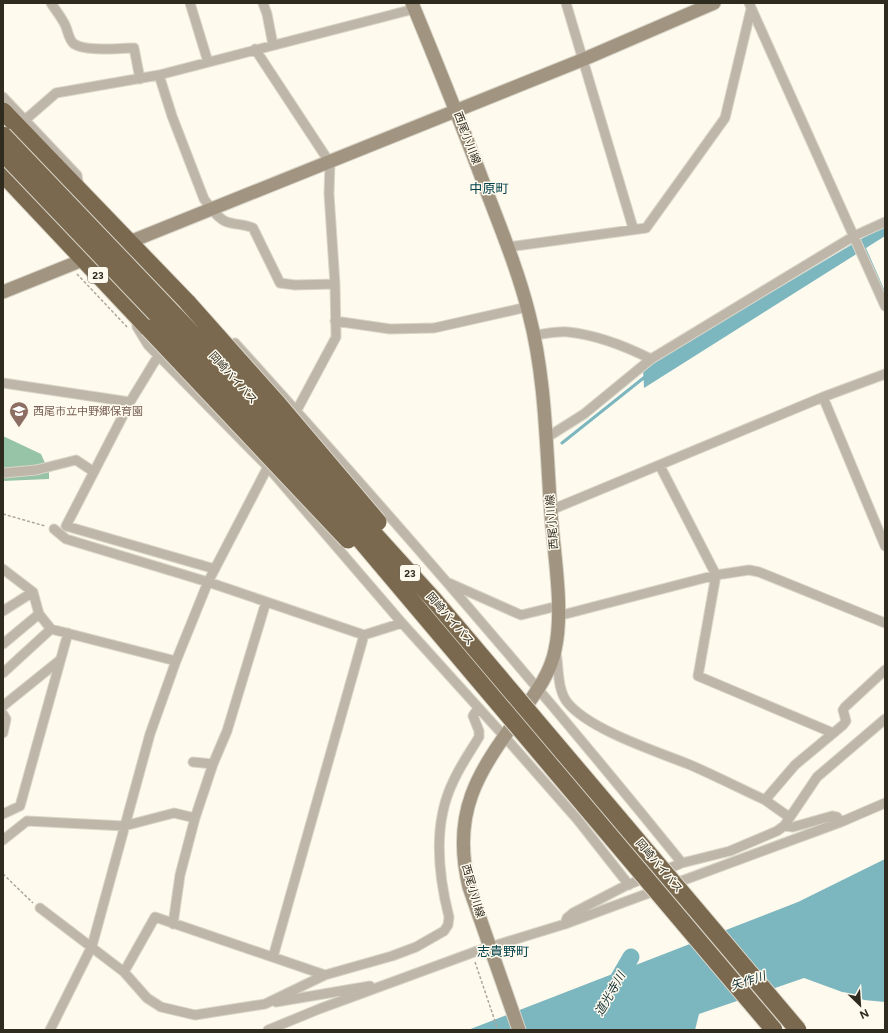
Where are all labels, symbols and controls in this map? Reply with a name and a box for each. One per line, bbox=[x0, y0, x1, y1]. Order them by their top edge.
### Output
street label: 西尾小川線 bbox=[451, 110, 483, 166]
district label: 中原町 bbox=[469, 181, 509, 196]
road number: 23 bbox=[88, 267, 108, 283]
street label: 岡崎バイパス bbox=[206, 349, 260, 407]
school or university icon: 西尾市立中野郷保育園 bbox=[8, 400, 30, 428]
place label: 西尾市立中野郷保育園 bbox=[33, 405, 143, 418]
street label: 西尾小川線 bbox=[544, 494, 560, 550]
road number: 23 bbox=[400, 565, 420, 581]
street label: 岡崎バイパス bbox=[424, 590, 476, 648]
street label: 岡崎バイパス bbox=[633, 837, 685, 895]
street label: 西尾小川線 bbox=[459, 863, 487, 919]
district label: 志貴野町 bbox=[477, 944, 529, 959]
water label: 道光寺川 bbox=[592, 968, 629, 1018]
water label: 矢作川 bbox=[729, 968, 769, 993]
north arrow bbox=[840, 985, 880, 1025]
text: N bbox=[857, 1006, 871, 1021]

